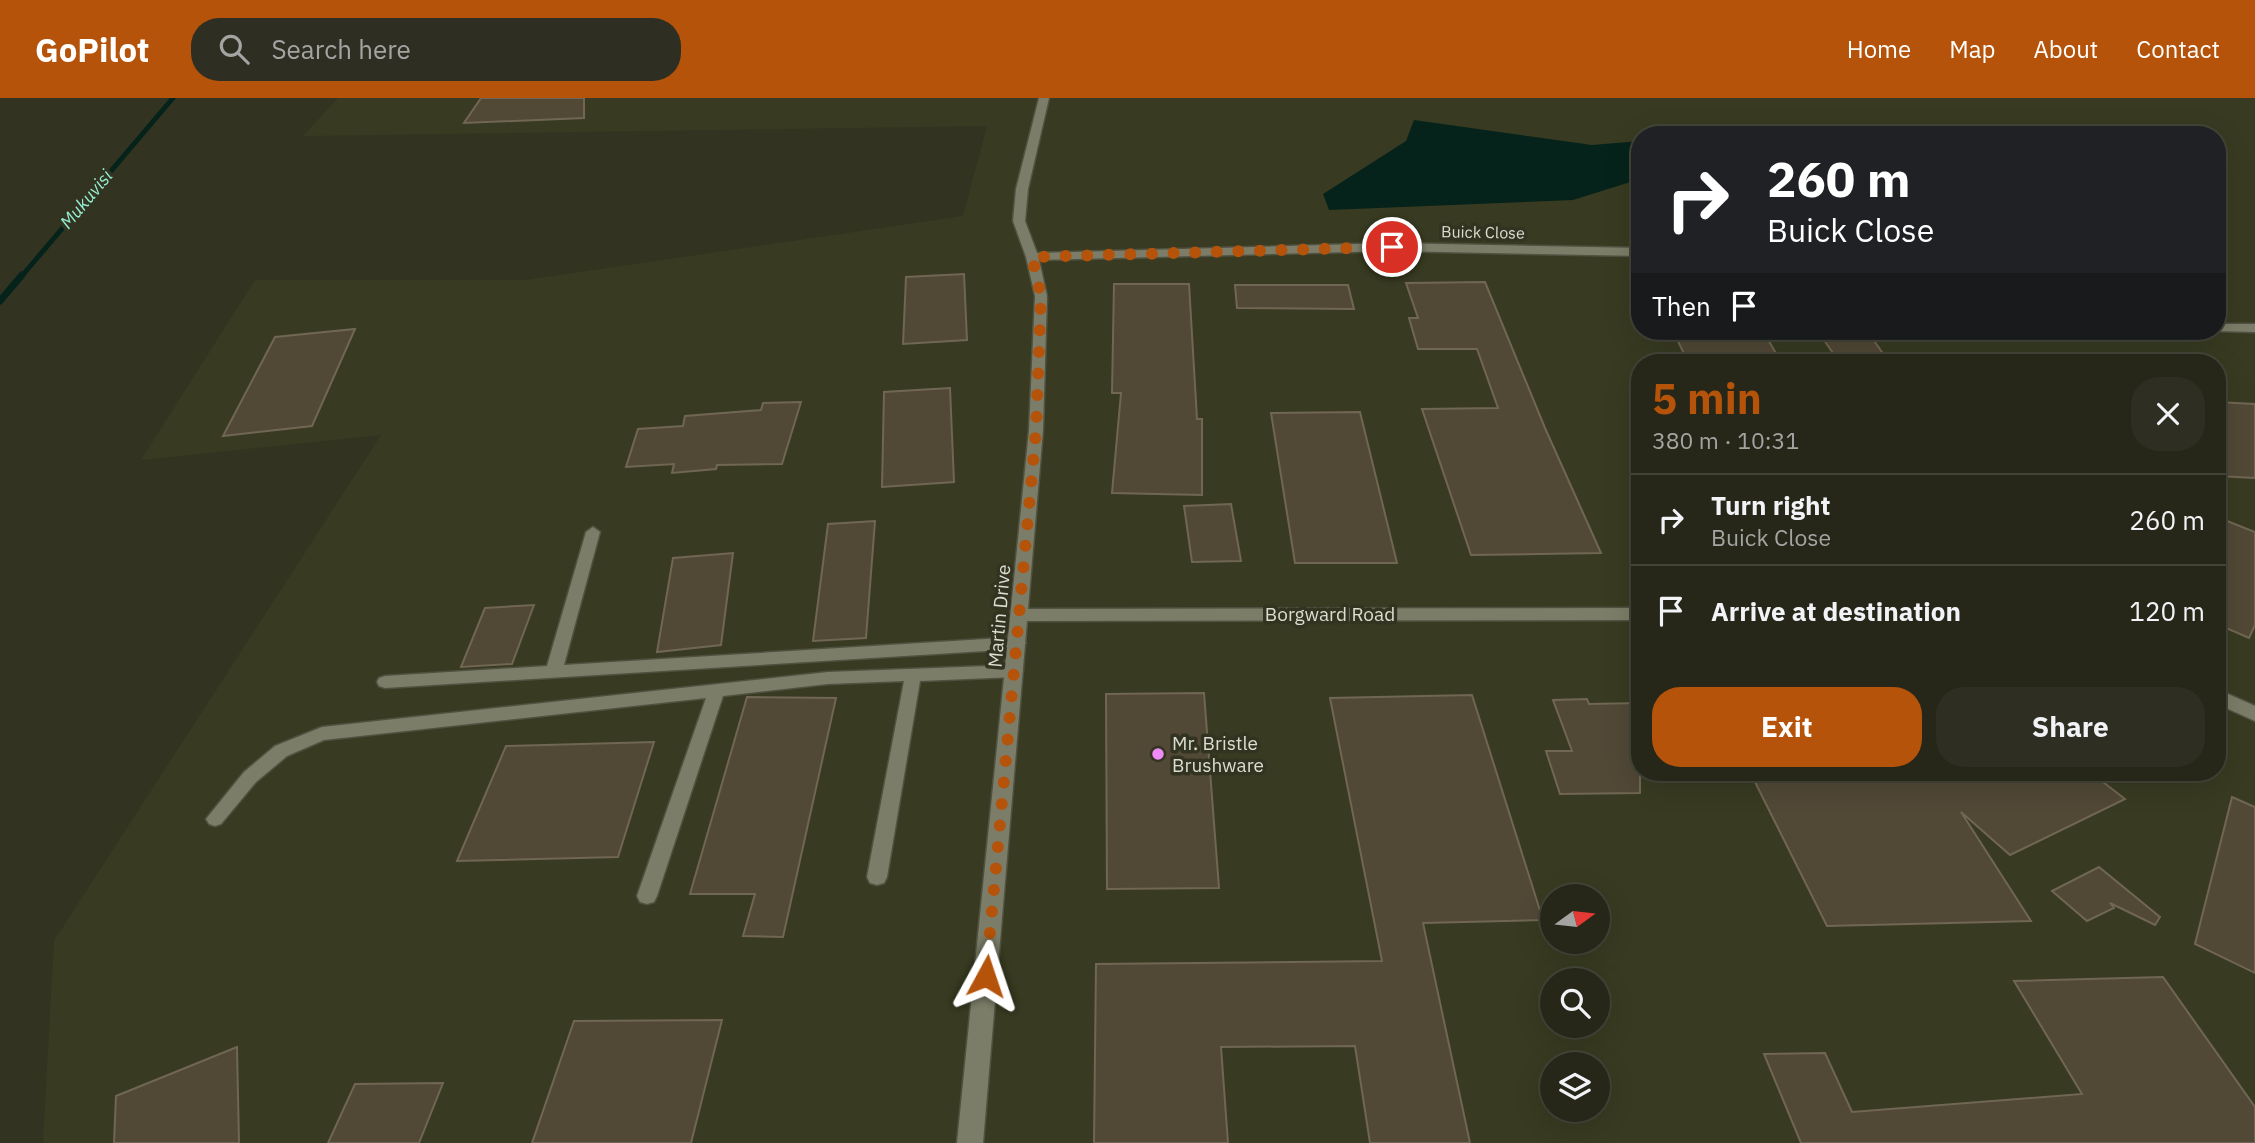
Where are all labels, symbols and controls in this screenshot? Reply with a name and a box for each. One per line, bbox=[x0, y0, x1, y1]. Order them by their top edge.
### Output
search box bbox=[191, 18, 681, 81]
text: GoPilot bbox=[35, 28, 149, 71]
icon: search bbox=[215, 30, 253, 68]
text: Search here bbox=[271, 32, 411, 66]
text: Home bbox=[1847, 33, 1911, 65]
text: Map bbox=[1949, 33, 1995, 65]
text: About bbox=[2033, 33, 2098, 65]
text: Contact bbox=[2136, 33, 2220, 65]
text: 260 m bbox=[1767, 147, 1911, 210]
icon: right bbox=[1652, 154, 1743, 245]
water label: Mukuvisi bbox=[55, 165, 118, 233]
text: Buick Close bbox=[1767, 209, 1934, 251]
pin bbox=[1362, 217, 1422, 277]
street label: Buick Close bbox=[1441, 221, 1525, 243]
icon: arrive bbox=[1373, 228, 1411, 266]
icon: arrive bbox=[1725, 287, 1763, 325]
text: Then bbox=[1652, 289, 1711, 323]
text: 5 min bbox=[1652, 371, 1762, 426]
button: close bbox=[2131, 377, 2205, 451]
text: 380 m · 10:31 bbox=[1652, 425, 1799, 455]
text: Turn right bbox=[1711, 488, 1830, 522]
icon: right bbox=[1652, 501, 1690, 539]
text: 260 m bbox=[2129, 503, 2205, 537]
text: Buick Close bbox=[1711, 522, 1831, 552]
street label: Martin Drive bbox=[983, 563, 1015, 669]
icon: arrive bbox=[1652, 592, 1690, 630]
text: Arrive at destination bbox=[1711, 594, 1961, 628]
text: 120 m bbox=[2129, 594, 2205, 628]
street label: Borgward Road bbox=[1265, 602, 1395, 626]
button: Exit bbox=[1652, 687, 1922, 767]
button: Share bbox=[1936, 687, 2205, 767]
place label: Mr. Bristle Brushware bbox=[1172, 731, 1264, 777]
marker: Mr. Bristle Brushware bbox=[1150, 746, 1166, 762]
north arrow bbox=[1540, 884, 1610, 954]
map controls bbox=[1540, 884, 1610, 1122]
position arrow bbox=[949, 939, 1023, 1013]
button: search bbox=[1540, 968, 1610, 1038]
button: layers bbox=[1540, 1052, 1610, 1122]

